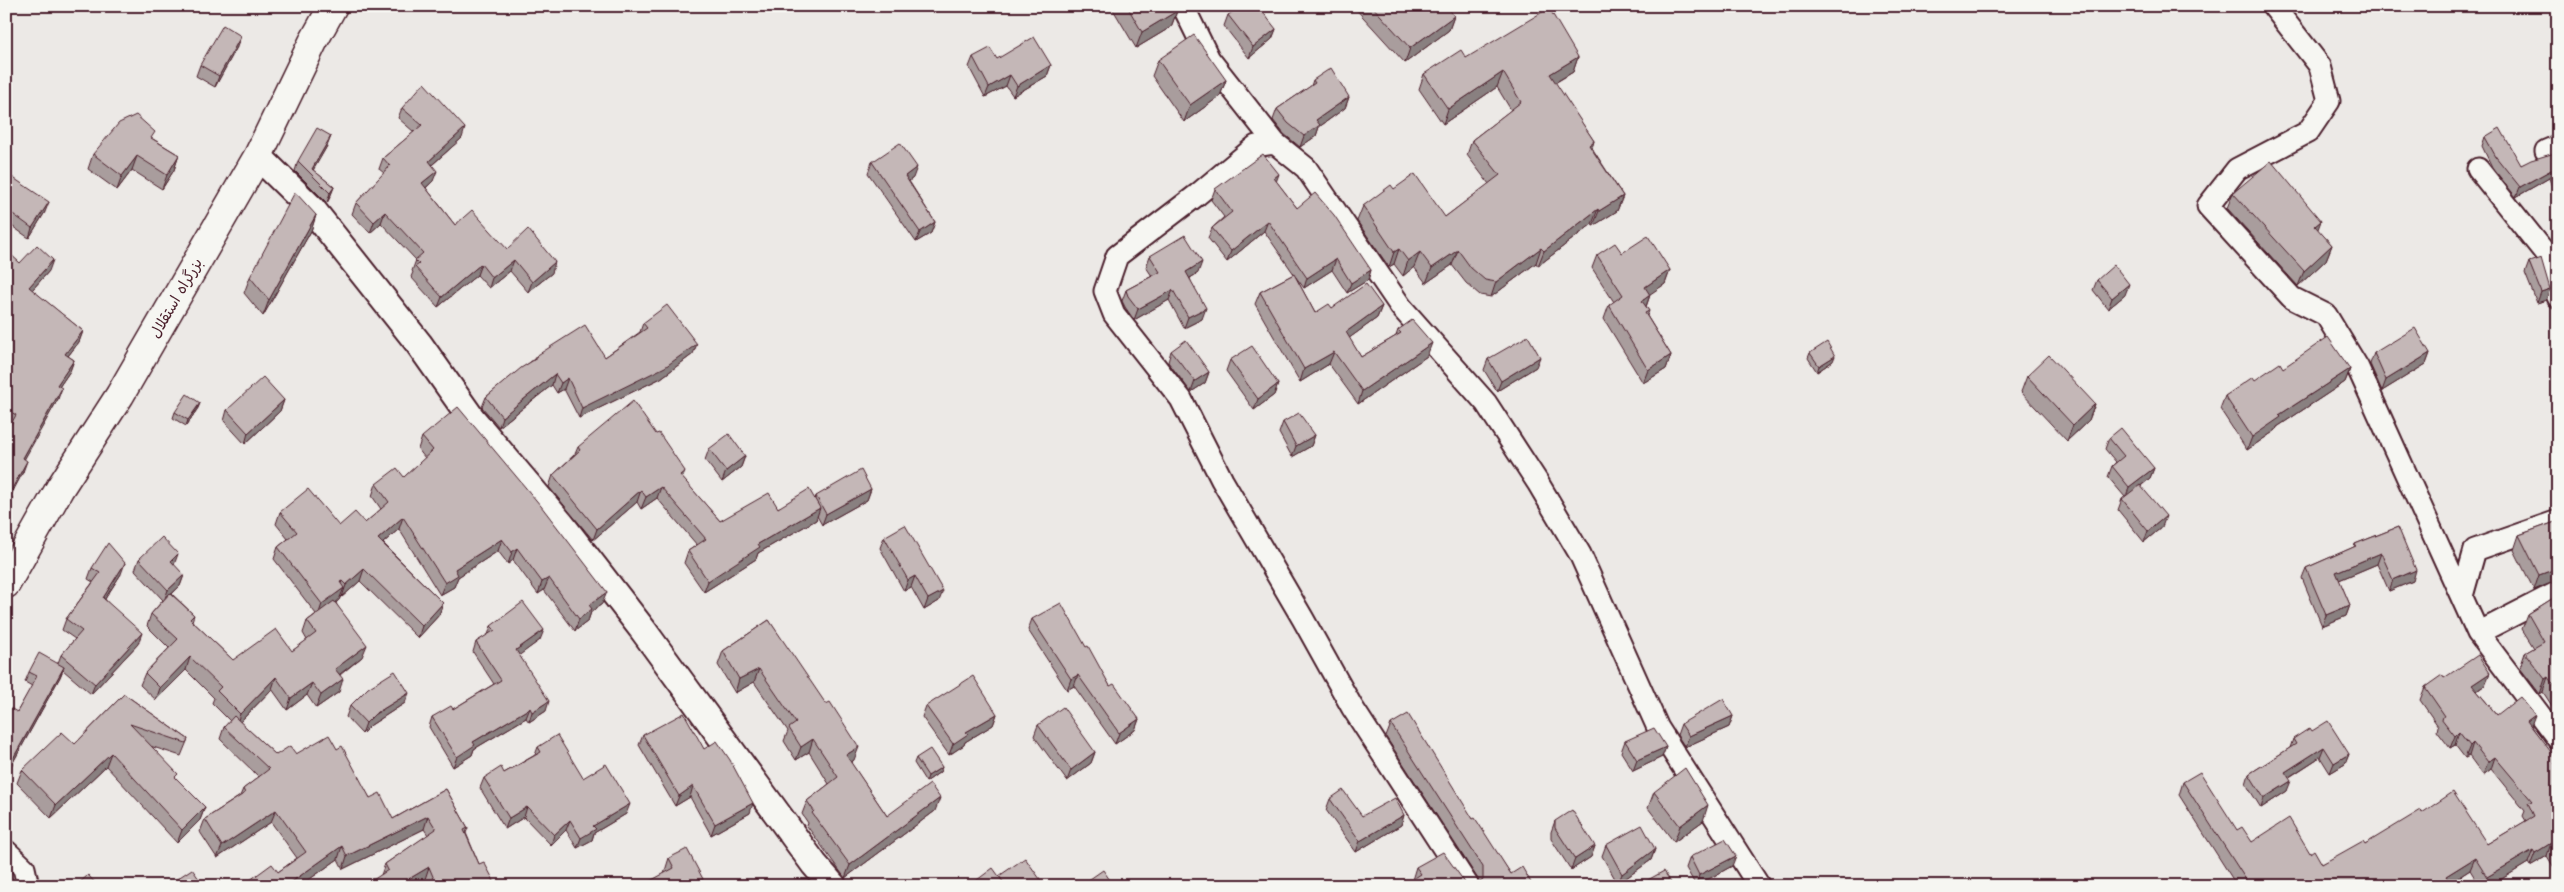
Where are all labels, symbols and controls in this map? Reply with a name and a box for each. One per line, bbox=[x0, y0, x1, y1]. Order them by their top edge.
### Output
street label: بزرگراه استقلال bbox=[145, 254, 207, 342]

